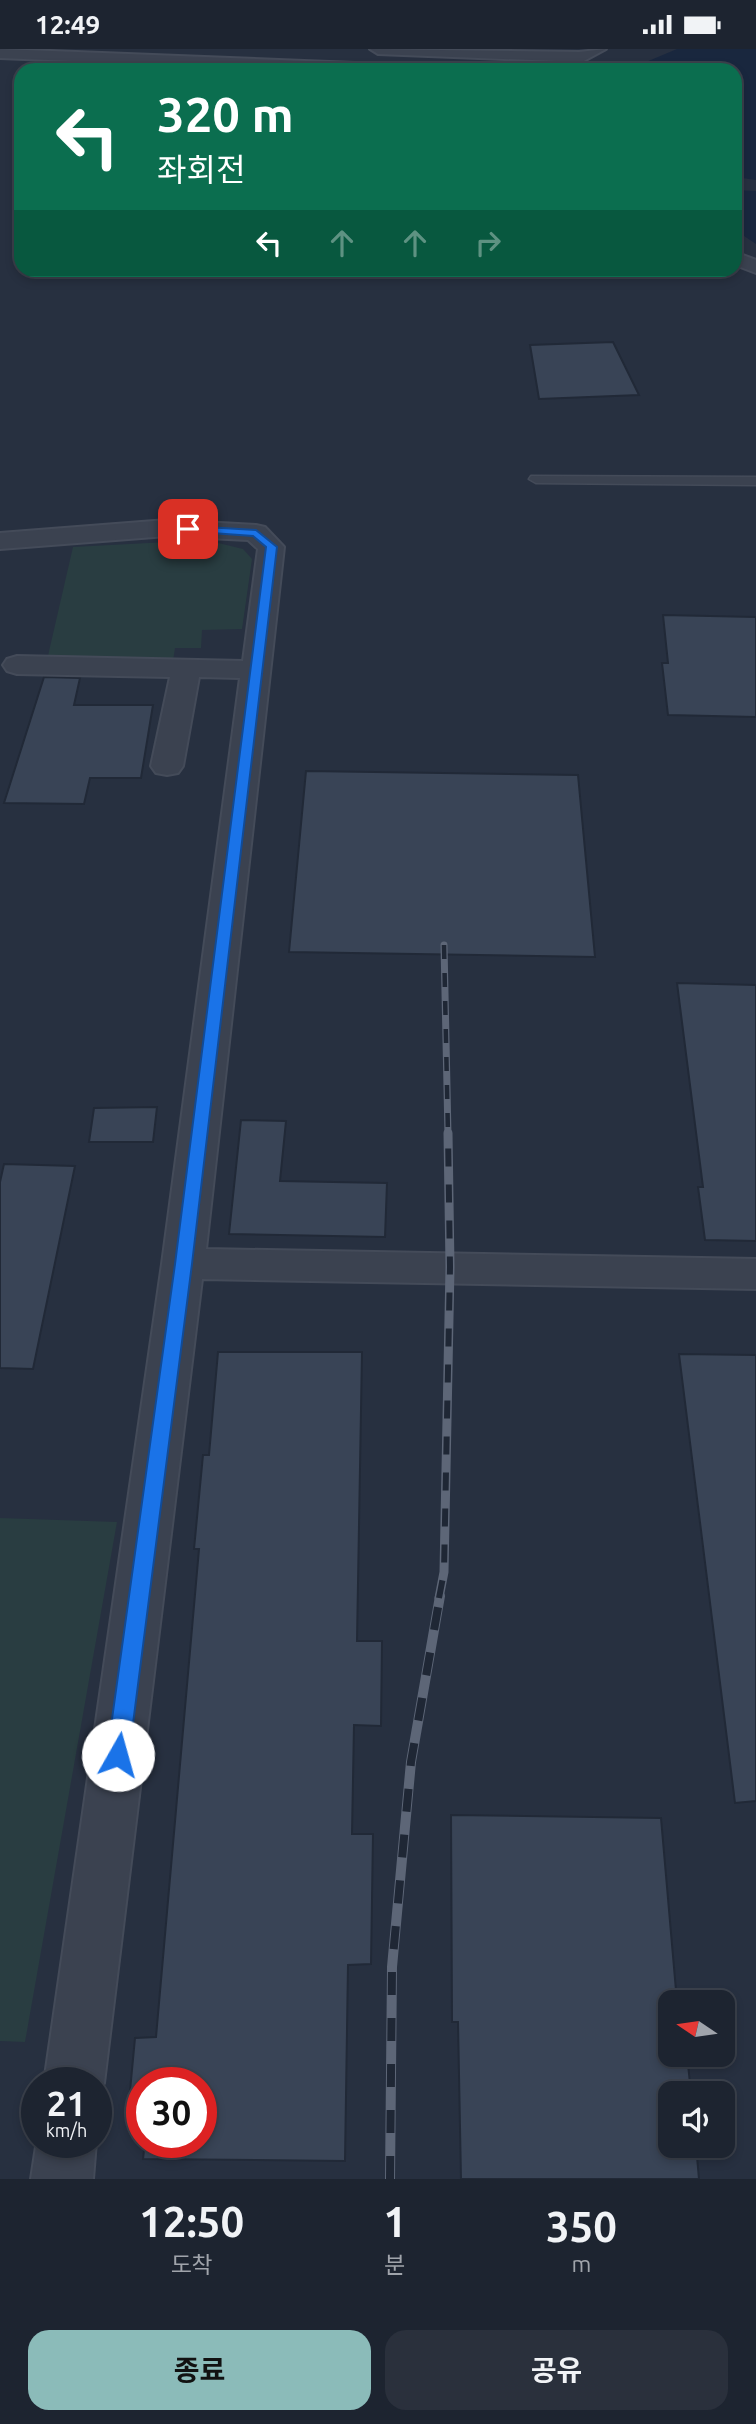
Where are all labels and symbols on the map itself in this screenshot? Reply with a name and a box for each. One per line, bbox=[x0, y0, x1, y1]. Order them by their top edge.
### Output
pin bbox=[158, 499, 218, 559]
position arrow bbox=[81, 1718, 155, 1792]
north arrow bbox=[658, 1990, 735, 2067]
speed limit sign: 30 bbox=[126, 2067, 217, 2158]

